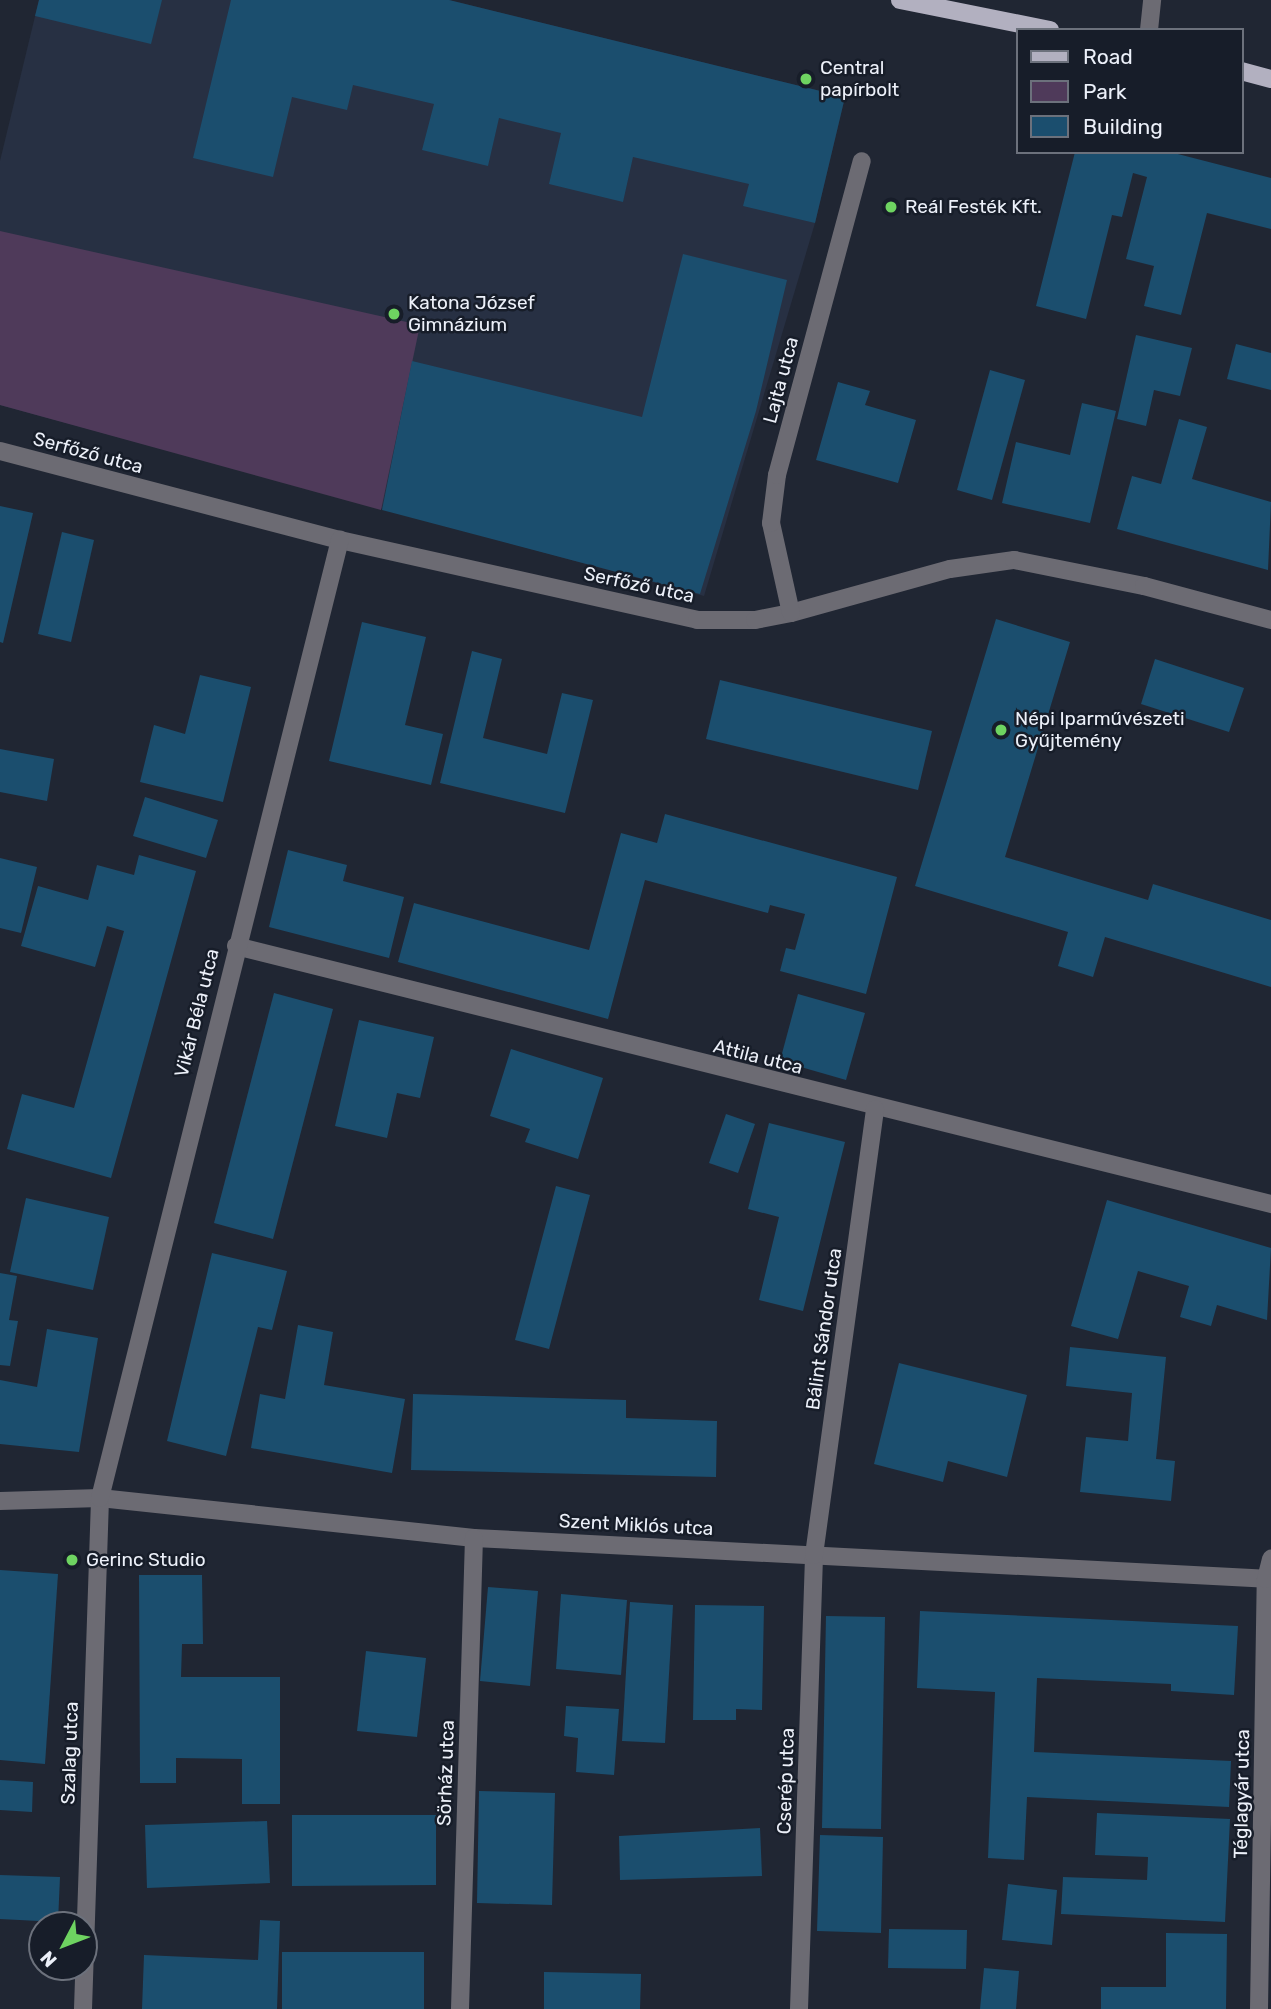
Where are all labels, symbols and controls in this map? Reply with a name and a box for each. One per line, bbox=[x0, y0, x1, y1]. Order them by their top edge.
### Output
legend bbox=[1016, 28, 1243, 154]
text: Road bbox=[1083, 44, 1133, 69]
place label: Central papírbolt bbox=[820, 57, 899, 101]
marker: Central papírbolt bbox=[798, 71, 814, 87]
text: Park bbox=[1083, 79, 1127, 104]
text: Building bbox=[1083, 114, 1163, 139]
place label: Reál Festék Kft. bbox=[905, 196, 1042, 218]
marker: Reál Festék Kft. bbox=[883, 199, 899, 215]
place label: Katona József Gimnázium bbox=[408, 292, 535, 336]
marker: Katona József Gimnázium bbox=[386, 306, 402, 322]
street label: Lajta utca bbox=[759, 334, 803, 426]
street label: Serfőző utca bbox=[31, 427, 145, 479]
street label: Serfőző utca bbox=[582, 562, 696, 608]
place label: Népi Iparművészeti Gyűjtemény bbox=[1015, 708, 1185, 752]
marker: Népi Iparművészeti Gyűjtemény bbox=[993, 722, 1009, 738]
street label: Vikár Béla utca bbox=[170, 946, 224, 1080]
street label: Attila utca bbox=[711, 1035, 805, 1079]
street label: Bálint Sándor utca bbox=[801, 1246, 847, 1412]
street label: Szent Miklós utca bbox=[558, 1510, 714, 1540]
place label: Gerinc Studio bbox=[86, 1549, 206, 1571]
marker: Gerinc Studio bbox=[64, 1552, 80, 1568]
street label: Szalag utca bbox=[57, 1701, 83, 1805]
street label: Sörház utca bbox=[433, 1720, 459, 1826]
street label: Cserép utca bbox=[773, 1727, 799, 1835]
street label: Téglagyár utca bbox=[1229, 1729, 1255, 1859]
north arrow bbox=[28, 1911, 98, 1981]
text: N bbox=[35, 1946, 62, 1972]

